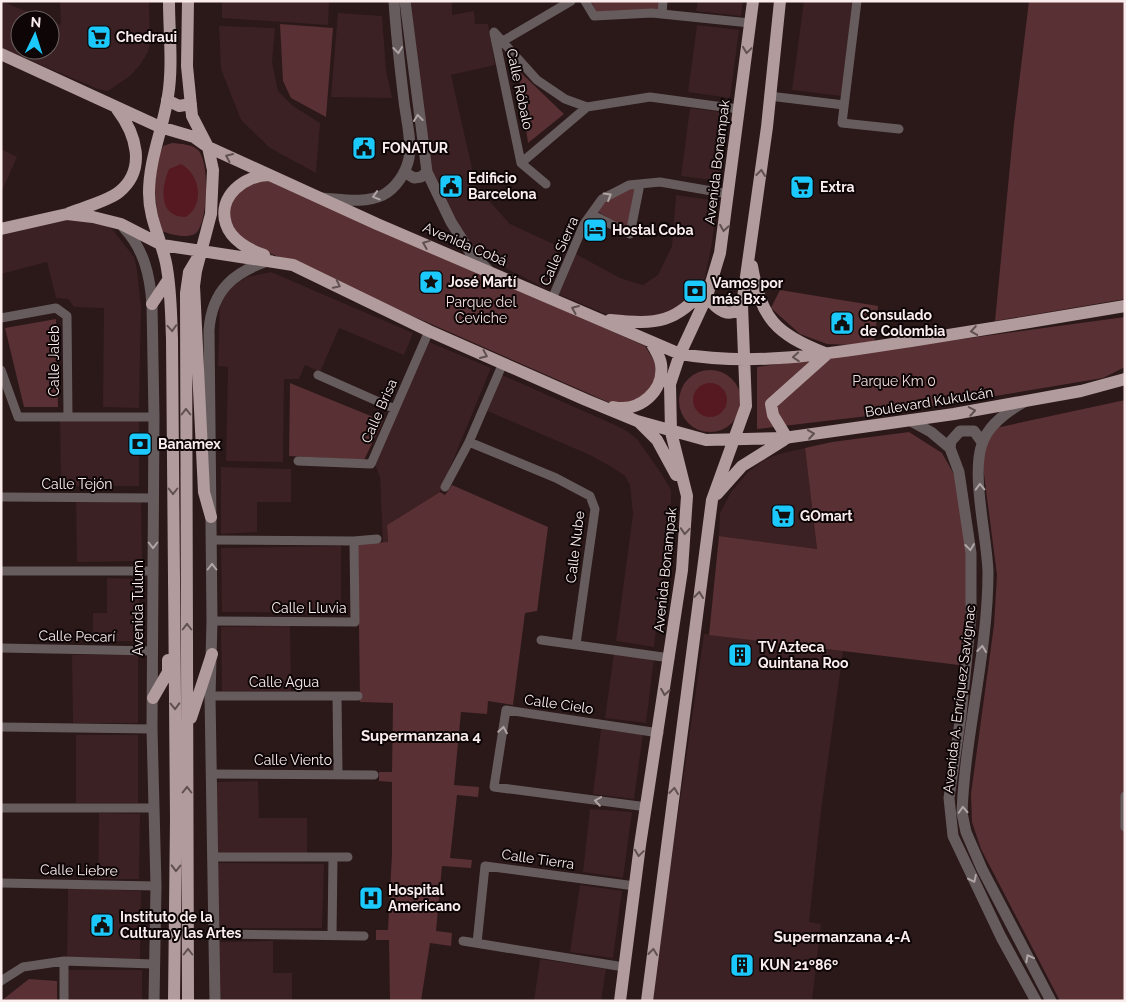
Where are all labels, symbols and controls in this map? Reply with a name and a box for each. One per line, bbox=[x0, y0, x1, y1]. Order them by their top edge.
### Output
north arrow bbox=[10, 10, 60, 60]
text: N bbox=[30, 14, 42, 30]
supermarket icon: Chedraui bbox=[86, 24, 112, 50]
place label: Chedraui bbox=[116, 29, 177, 45]
one-way arrow bbox=[392, 46, 403, 54]
one-way arrow bbox=[742, 46, 753, 54]
street label: Calle Róbalo bbox=[504, 47, 536, 131]
street label: Avenida Bonampak bbox=[701, 98, 733, 225]
one-way arrow bbox=[414, 113, 424, 122]
public building icon: FONATUR bbox=[351, 135, 377, 161]
place label: FONATUR bbox=[382, 140, 449, 156]
one-way arrow bbox=[225, 152, 234, 163]
one-way arrow bbox=[755, 168, 766, 176]
place label: Edificio Barcelona bbox=[468, 170, 537, 202]
public building icon: Edificio Barcelona bbox=[438, 173, 464, 199]
supermarket icon: Extra bbox=[789, 174, 815, 200]
place label: Extra bbox=[820, 179, 855, 195]
one-way arrow bbox=[372, 191, 380, 201]
one-way arrow bbox=[603, 193, 612, 203]
street label: Calle Sierra bbox=[537, 214, 581, 288]
hotel icon: Hostal Coba bbox=[582, 217, 608, 243]
street label: Avenida Cobá bbox=[421, 219, 509, 269]
place label: Hostal Coba bbox=[612, 222, 693, 238]
one-way arrow bbox=[719, 224, 730, 232]
one-way arrow bbox=[422, 239, 431, 250]
place icon: José Martí bbox=[418, 269, 444, 295]
place label: José Martí bbox=[448, 274, 517, 290]
place label: Vamos por más Bx+ bbox=[712, 275, 784, 307]
bank icon: Vamos por más Bx+ bbox=[682, 278, 708, 304]
one-way arrow bbox=[332, 279, 341, 289]
park label: Parque del Ceviche bbox=[446, 294, 516, 326]
one-way arrow bbox=[571, 304, 580, 315]
place label: Consulado de Colombia bbox=[860, 307, 945, 339]
public building icon: Consulado de Colombia bbox=[829, 310, 855, 336]
one-way arrow bbox=[166, 324, 177, 332]
street label: Calle Jaleb bbox=[46, 325, 62, 397]
one-way arrow bbox=[970, 325, 978, 336]
one-way arrow bbox=[479, 348, 488, 359]
one-way arrow bbox=[792, 351, 800, 362]
park label: Parque Km 0 bbox=[852, 373, 936, 389]
street label: Calle Brisa bbox=[358, 377, 400, 445]
street label: Boulevard Kukulcán bbox=[864, 384, 994, 420]
one-way arrow bbox=[968, 406, 976, 416]
one-way arrow bbox=[181, 408, 191, 416]
one-way arrow bbox=[808, 429, 816, 440]
bank icon: Banamex bbox=[127, 431, 153, 457]
place label: Banamex bbox=[158, 436, 221, 452]
street label: Calle Tejón bbox=[41, 476, 113, 492]
one-way arrow bbox=[975, 483, 985, 491]
one-way arrow bbox=[168, 487, 178, 495]
supermarket icon: GOmart bbox=[770, 503, 796, 529]
street label: Avenida Bonampak bbox=[650, 506, 680, 633]
place label: GOmart bbox=[800, 508, 853, 524]
street label: Calle Nube bbox=[563, 510, 587, 584]
one-way arrow bbox=[679, 527, 690, 535]
one-way arrow bbox=[148, 542, 158, 550]
one-way arrow bbox=[964, 544, 975, 552]
street label: Avenida Tulum bbox=[130, 560, 146, 656]
one-way arrow bbox=[207, 563, 217, 570]
one-way arrow bbox=[693, 591, 704, 599]
street label: Calle Lluvia bbox=[271, 600, 347, 616]
street label: Avenida A. Enríquez Savignac bbox=[940, 604, 979, 794]
one-way arrow bbox=[182, 623, 192, 630]
street label: Calle Pecarí bbox=[39, 627, 116, 645]
place label: TV Azteca Quintana Roo bbox=[758, 639, 849, 671]
building icon: TV Azteca Quintana Roo bbox=[727, 642, 753, 668]
one-way arrow bbox=[976, 645, 987, 653]
street label: Calle Agua bbox=[249, 674, 319, 690]
one-way arrow bbox=[660, 689, 671, 697]
street label: Calle Cielo bbox=[523, 691, 595, 717]
one-way arrow bbox=[169, 702, 180, 710]
one-way arrow bbox=[497, 726, 508, 734]
district label: Supermanzana 4 bbox=[361, 727, 482, 745]
street label: Calle Viento bbox=[254, 752, 332, 768]
one-way arrow bbox=[182, 785, 192, 793]
one-way arrow bbox=[668, 787, 679, 795]
one-way arrow bbox=[594, 796, 602, 807]
one-way arrow bbox=[957, 806, 968, 814]
street label: Calle Tierra bbox=[501, 846, 575, 872]
one-way arrow bbox=[635, 848, 645, 857]
street label: Calle Liebre bbox=[40, 861, 118, 879]
one-way arrow bbox=[171, 864, 181, 872]
one-way arrow bbox=[967, 873, 977, 882]
place label: Hospital Americano bbox=[388, 882, 461, 914]
hospital icon: Hospital Americano bbox=[358, 885, 384, 911]
place label: Instituto de la Cultura y las Artes bbox=[120, 909, 242, 941]
public building icon: Instituto de la Cultura y las Artes bbox=[89, 912, 115, 938]
district label: Supermanzana 4-A bbox=[774, 928, 911, 946]
one-way arrow bbox=[183, 948, 193, 956]
one-way arrow bbox=[647, 948, 658, 956]
building icon: KUN 21º86º bbox=[729, 952, 755, 978]
one-way arrow bbox=[1025, 954, 1035, 963]
place label: KUN 21º86º bbox=[760, 957, 838, 973]

